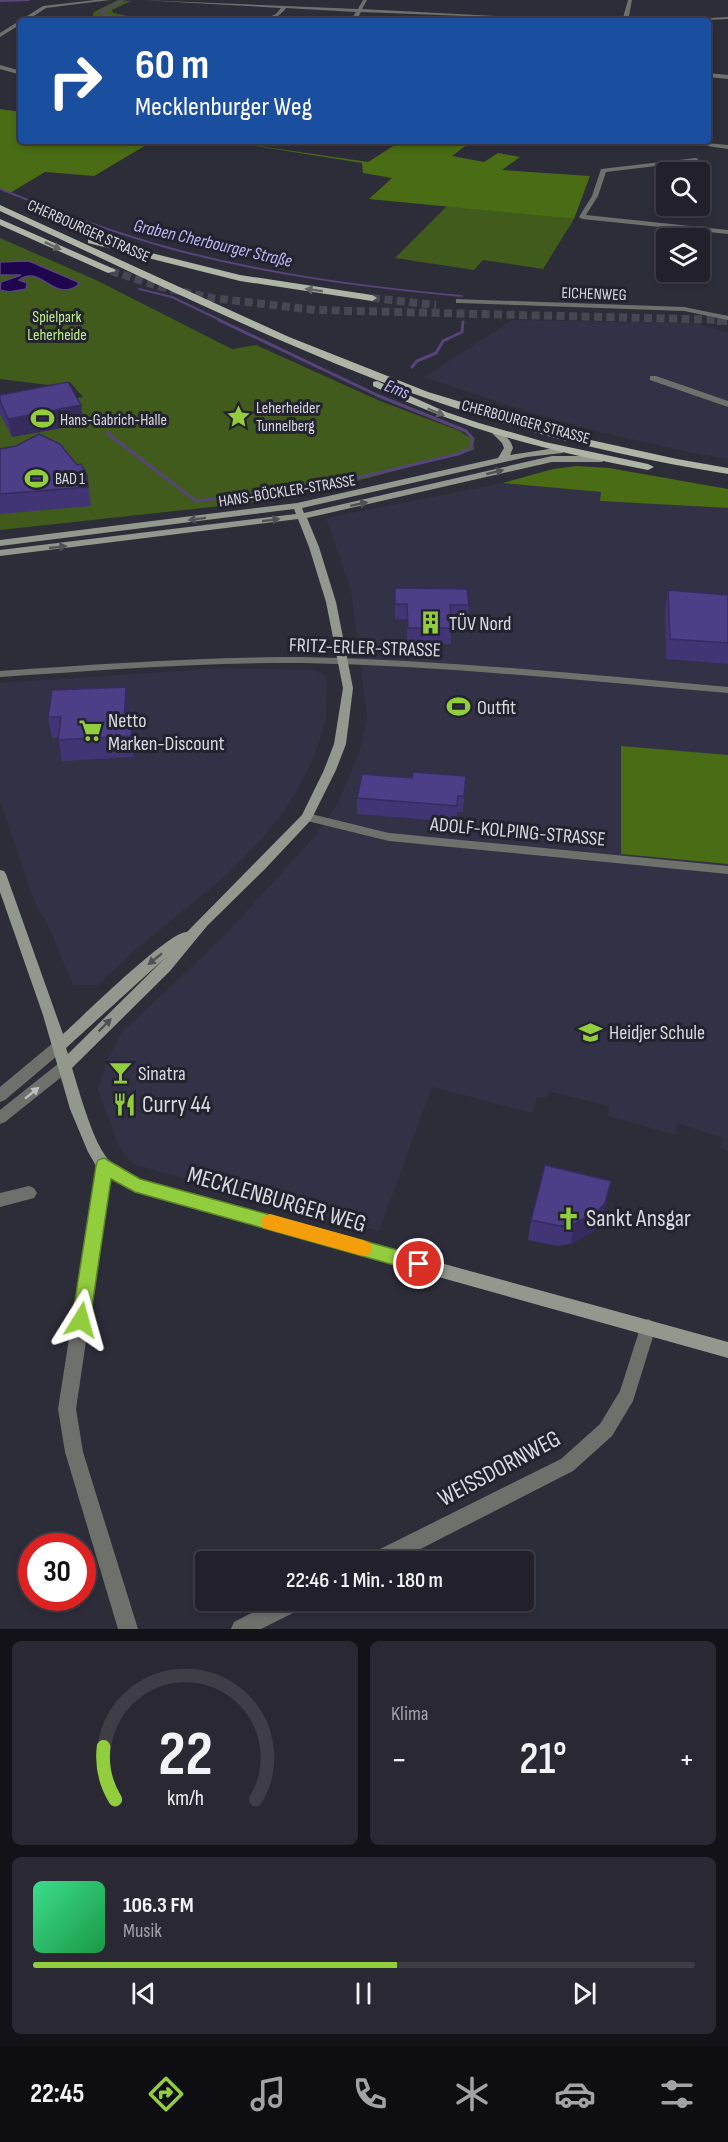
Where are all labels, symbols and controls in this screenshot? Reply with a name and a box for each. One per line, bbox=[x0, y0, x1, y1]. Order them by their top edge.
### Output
text: 60 m bbox=[135, 40, 209, 91]
icon: right bbox=[36, 42, 114, 120]
text: Mecklenburger Weg bbox=[135, 91, 312, 123]
map controls bbox=[656, 162, 710, 282]
button: search bbox=[656, 162, 710, 216]
street label: CHERBOURGER STRASSE bbox=[24, 196, 153, 267]
water label: Graben Cherbourger Straße bbox=[132, 215, 294, 272]
button: layers bbox=[656, 228, 710, 282]
one-way arrow bbox=[45, 242, 62, 251]
street label: EICHENWEG bbox=[561, 284, 627, 305]
one-way arrow bbox=[304, 286, 323, 295]
park label: Spielpark Leherheide bbox=[27, 308, 87, 345]
water label: Ems bbox=[381, 375, 413, 404]
street label: CHERBOURGER STRASSE bbox=[459, 396, 592, 449]
place label: Leherheider Tunnelberg bbox=[256, 399, 320, 436]
place icon: Leherheider Tunnelberg bbox=[225, 403, 251, 429]
sports icon: Hans-Gabrich-Halle bbox=[29, 406, 55, 432]
one-way arrow bbox=[427, 408, 445, 417]
place label: Hans-Gabrich-Halle bbox=[60, 411, 167, 430]
sports icon: BAD 1 bbox=[24, 465, 50, 491]
one-way arrow bbox=[486, 467, 504, 477]
place label: BAD 1 bbox=[55, 470, 85, 489]
street label: HANS-BÖCKLER-STRASSE bbox=[217, 471, 357, 512]
one-way arrow bbox=[350, 499, 369, 508]
one-way arrow bbox=[188, 514, 207, 524]
one-way arrow bbox=[262, 516, 281, 525]
one-way arrow bbox=[49, 542, 68, 552]
building icon: TÜV Nord bbox=[418, 610, 444, 636]
place label: TÜV Nord bbox=[449, 612, 511, 636]
street label: FRITZ-ERLER-STRASSE bbox=[288, 633, 441, 663]
sports icon: Outfit bbox=[446, 694, 472, 720]
place label: Outfit bbox=[477, 696, 516, 720]
place label: Netto Marken-Discount bbox=[108, 709, 225, 756]
supermarket icon: Netto Marken-Discount bbox=[77, 718, 103, 744]
street label: ADOLF-KOLPING-STRASSE bbox=[428, 812, 606, 852]
one-way arrow bbox=[147, 952, 163, 965]
one-way arrow bbox=[98, 1019, 112, 1033]
school or university icon: Heidjer Schule bbox=[578, 1019, 604, 1045]
place label: Heidjer Schule bbox=[609, 1021, 705, 1045]
bar icon: Sinatra bbox=[107, 1060, 133, 1086]
place label: Sinatra bbox=[138, 1062, 186, 1086]
one-way arrow bbox=[24, 1086, 40, 1099]
place label: Curry 44 bbox=[142, 1090, 211, 1119]
restaurant icon: Curry 44 bbox=[111, 1091, 137, 1117]
street label: MECKLENBURGER WEG bbox=[184, 1160, 370, 1239]
place label: Sankt Ansgar bbox=[586, 1204, 691, 1233]
church icon: Sankt Ansgar bbox=[555, 1205, 581, 1231]
pin bbox=[393, 1238, 444, 1289]
icon: arrive bbox=[402, 1247, 435, 1280]
position arrow bbox=[49, 1288, 113, 1352]
street label: WEISSDORNWEG bbox=[433, 1424, 566, 1513]
speed limit sign: 30 bbox=[18, 1533, 96, 1611]
text: 22:46 · 1 Min. · 180 m bbox=[286, 1567, 443, 1594]
text: Klima bbox=[391, 1702, 429, 1726]
text: 22 bbox=[158, 1718, 212, 1793]
text: 21° bbox=[519, 1732, 567, 1787]
text: − bbox=[391, 1740, 407, 1780]
text: + bbox=[679, 1740, 695, 1780]
text: km/h bbox=[166, 1786, 204, 1811]
text: 106.3 FM bbox=[123, 1892, 194, 1919]
text: Musik bbox=[123, 1919, 162, 1943]
icon: previous bbox=[127, 1977, 160, 2010]
icon: pause bbox=[347, 1977, 380, 2010]
icon: next bbox=[568, 1977, 601, 2010]
icon: directions bbox=[145, 2073, 187, 2115]
icon: music bbox=[247, 2073, 289, 2115]
icon: phone bbox=[349, 2073, 391, 2115]
icon: climate bbox=[451, 2073, 493, 2115]
icon: car bbox=[554, 2073, 596, 2115]
icon: filters bbox=[656, 2073, 698, 2115]
text: 22:45 bbox=[30, 2078, 84, 2110]

